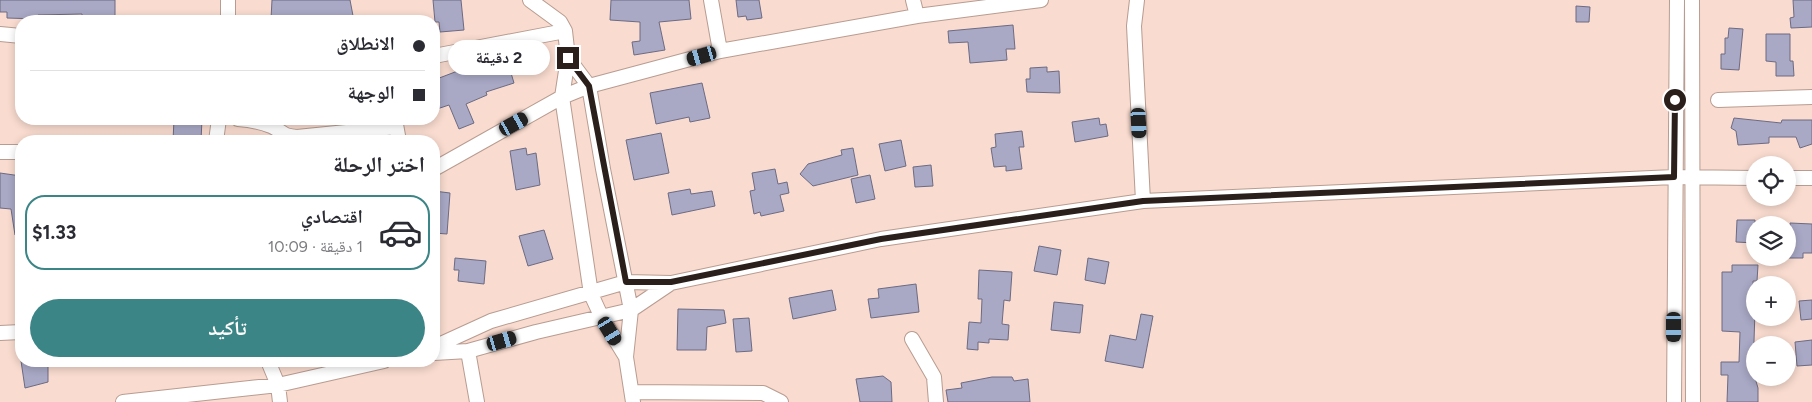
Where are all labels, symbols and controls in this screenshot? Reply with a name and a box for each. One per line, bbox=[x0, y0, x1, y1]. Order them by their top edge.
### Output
text: الانطلاق bbox=[336, 32, 395, 55]
callout: 2 دقيقة bbox=[448, 40, 550, 76]
car bbox=[685, 45, 718, 67]
route end bbox=[557, 47, 579, 69]
text: 2 دقيقة bbox=[476, 48, 522, 67]
text: الوجهة bbox=[347, 81, 395, 104]
route start bbox=[1664, 89, 1686, 111]
car bbox=[1130, 108, 1147, 138]
car bbox=[497, 110, 530, 138]
text: اختر الرحلة bbox=[333, 151, 425, 178]
map controls bbox=[1746, 156, 1796, 386]
button: locate bbox=[1746, 156, 1796, 206]
text: اقتصادي bbox=[301, 205, 363, 228]
icon: car bbox=[378, 210, 423, 255]
button: layers bbox=[1746, 216, 1796, 266]
text: $1.33 bbox=[32, 221, 76, 244]
text: 1 دقيقة · 10:09 bbox=[268, 237, 363, 256]
button: + bbox=[1746, 276, 1796, 326]
button: تأكيد bbox=[30, 299, 425, 357]
car bbox=[1666, 312, 1681, 342]
car bbox=[595, 314, 624, 348]
car bbox=[485, 330, 518, 352]
button: − bbox=[1746, 336, 1796, 386]

